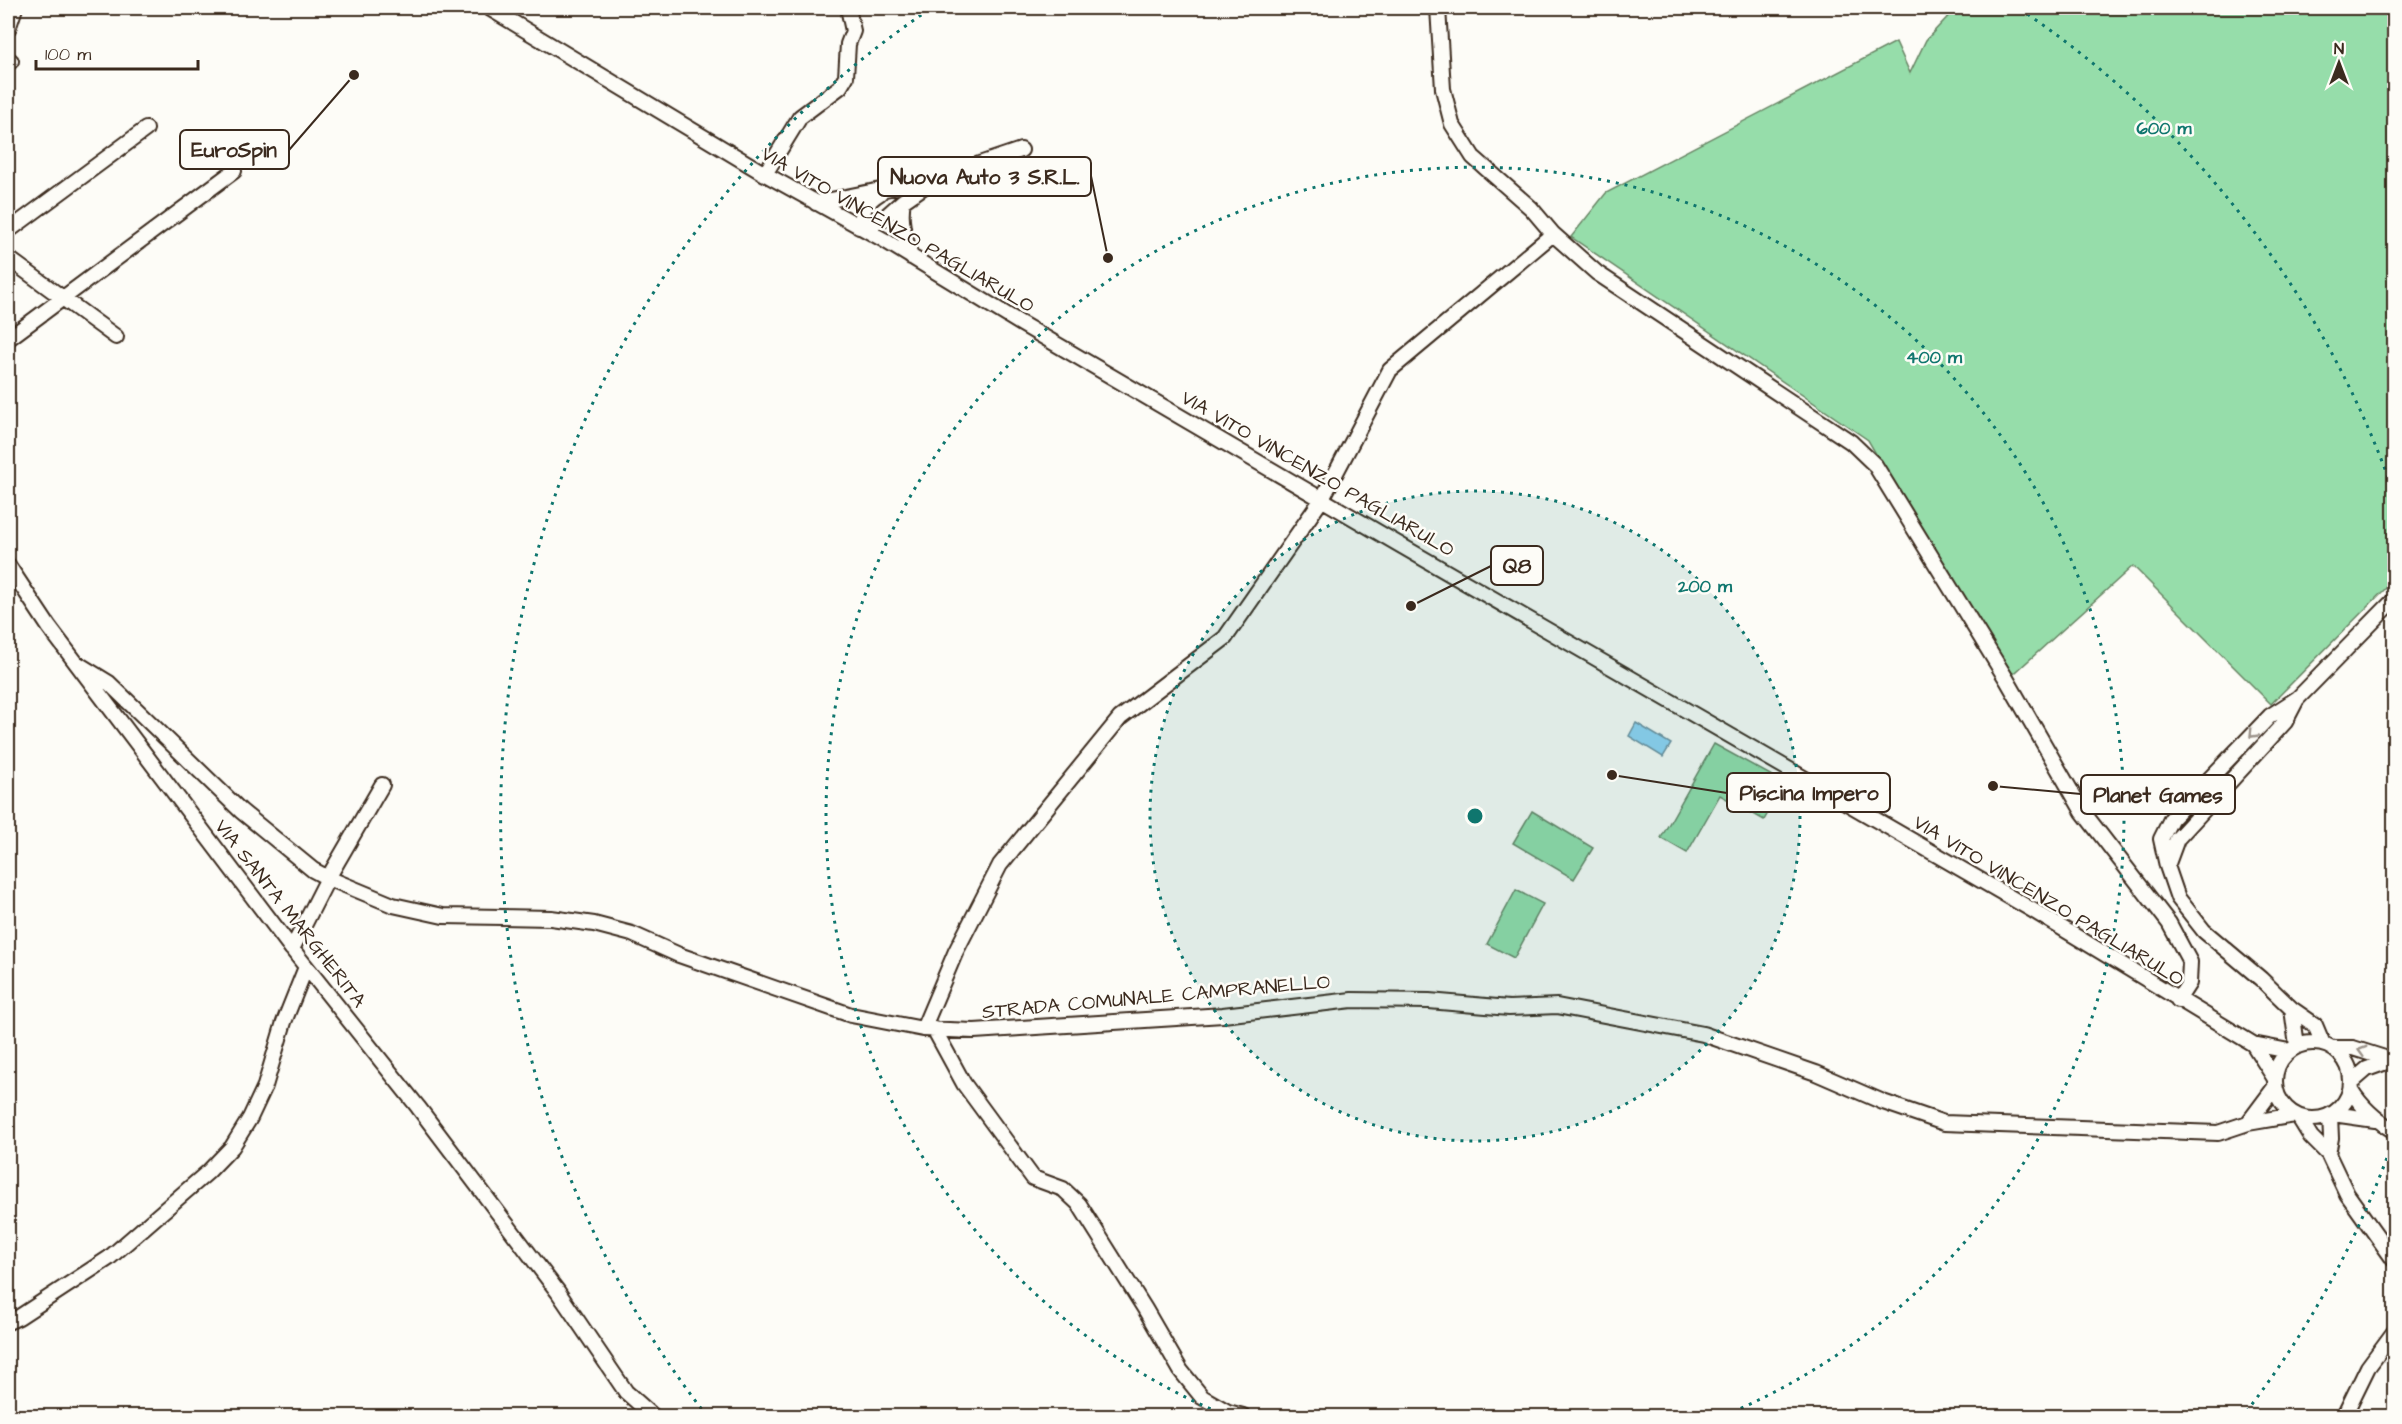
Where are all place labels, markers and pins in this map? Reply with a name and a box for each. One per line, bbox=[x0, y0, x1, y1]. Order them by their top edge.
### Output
callout: EuroSpin bbox=[180, 130, 289, 169]
callout: Nuova Auto 3 S.R.L. bbox=[878, 157, 1091, 196]
callout: Q8 bbox=[1491, 546, 1543, 585]
callout: Piscina Impero bbox=[1727, 773, 1890, 812]
callout: Planet Games bbox=[2081, 775, 2235, 814]
centre of rings bbox=[1465, 806, 1485, 826]

